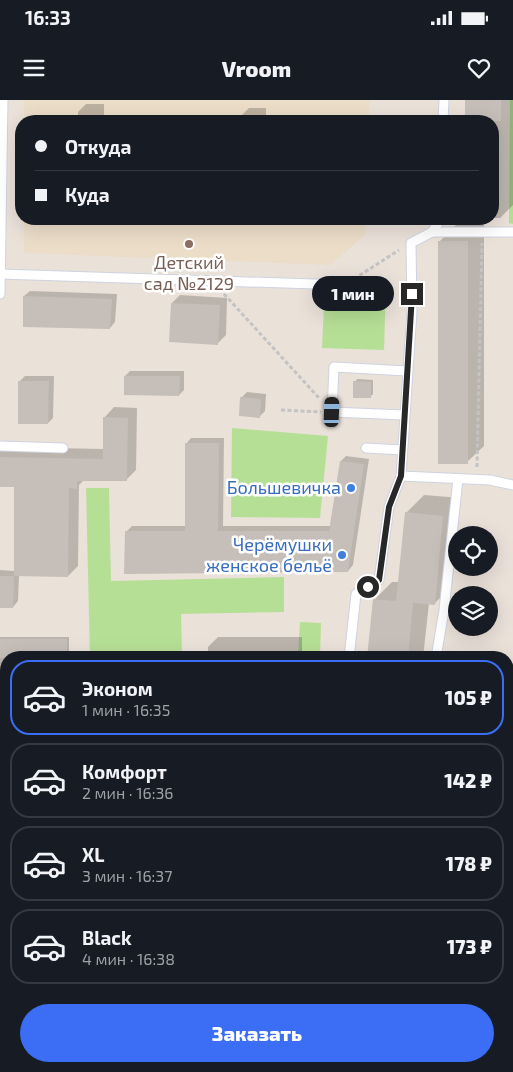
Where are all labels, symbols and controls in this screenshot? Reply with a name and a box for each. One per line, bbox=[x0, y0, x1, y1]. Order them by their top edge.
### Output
text: 16:33 bbox=[25, 6, 71, 29]
icon: menu bbox=[20, 54, 48, 82]
icon: heart bbox=[465, 54, 493, 82]
text: Vroom bbox=[222, 55, 291, 81]
text: Откуда bbox=[65, 135, 131, 158]
text: Куда bbox=[65, 183, 110, 206]
marker: Детский сад №2129 bbox=[183, 238, 195, 250]
place label: Детский сад №2129 bbox=[144, 251, 234, 294]
callout: 1 мин bbox=[312, 276, 394, 312]
route end bbox=[401, 283, 423, 305]
text: 1 мин bbox=[331, 284, 375, 303]
car bbox=[323, 397, 340, 427]
place label: Большевичка bbox=[227, 476, 341, 498]
marker: Большевичка bbox=[345, 482, 357, 494]
map controls bbox=[448, 526, 498, 636]
button: locate bbox=[448, 526, 498, 576]
place label: Черёмушки женское бельё bbox=[206, 533, 332, 576]
marker: Черёмушки женское бельё bbox=[336, 549, 348, 561]
route start bbox=[357, 576, 379, 598]
button: layers bbox=[448, 586, 498, 636]
icon: car bbox=[22, 675, 67, 720]
text: Эконом bbox=[82, 677, 153, 700]
text: 105 ₽ bbox=[445, 686, 492, 709]
text: 1 мин · 16:35 bbox=[82, 700, 170, 719]
icon: car bbox=[22, 758, 67, 803]
text: Комфорт bbox=[82, 760, 167, 783]
text: 142 ₽ bbox=[444, 769, 492, 792]
text: 2 мин · 16:36 bbox=[82, 783, 174, 802]
icon: car bbox=[22, 841, 67, 886]
text: XL bbox=[82, 843, 104, 866]
text: 178 ₽ bbox=[446, 852, 492, 875]
text: 3 мин · 16:37 bbox=[82, 866, 172, 885]
icon: car bbox=[22, 924, 67, 969]
text: Black bbox=[82, 926, 132, 949]
text: 173 ₽ bbox=[447, 935, 492, 958]
text: 4 мин · 16:38 bbox=[82, 949, 175, 968]
button: Заказать bbox=[20, 1004, 494, 1062]

